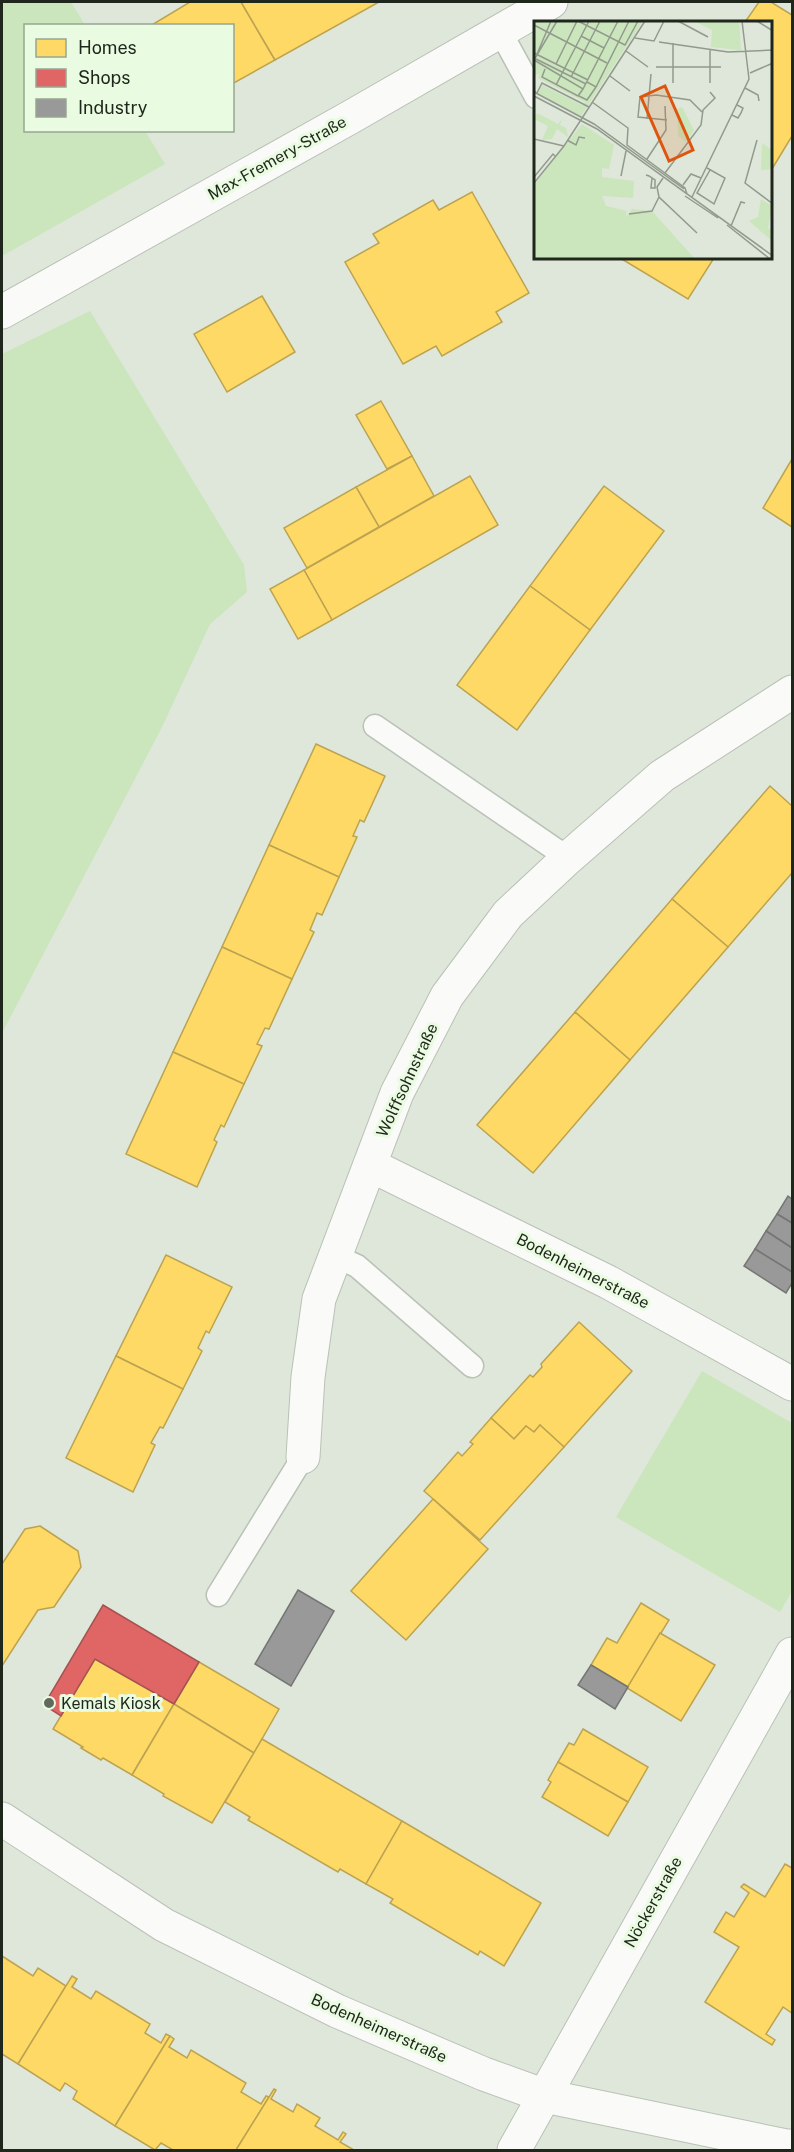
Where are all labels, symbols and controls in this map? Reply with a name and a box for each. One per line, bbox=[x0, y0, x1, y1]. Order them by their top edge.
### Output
inset map bbox=[534, 21, 773, 260]
legend bbox=[24, 24, 234, 132]
text: Homes bbox=[78, 37, 137, 58]
text: Shops bbox=[78, 67, 130, 88]
text: Industry bbox=[78, 97, 148, 118]
street label: Max-Fremery-Straße bbox=[204, 112, 350, 204]
street label: Wolffsohnstraße bbox=[372, 1020, 442, 1140]
street label: Bodenheimerstraße bbox=[513, 1229, 653, 1313]
place label: Kemals Kiosk bbox=[61, 1694, 161, 1713]
marker: Kemals Kiosk bbox=[42, 1696, 56, 1710]
street label: Nöckerstraße bbox=[620, 1853, 686, 1951]
street label: Bodenheimerstraße bbox=[308, 1990, 450, 2066]

